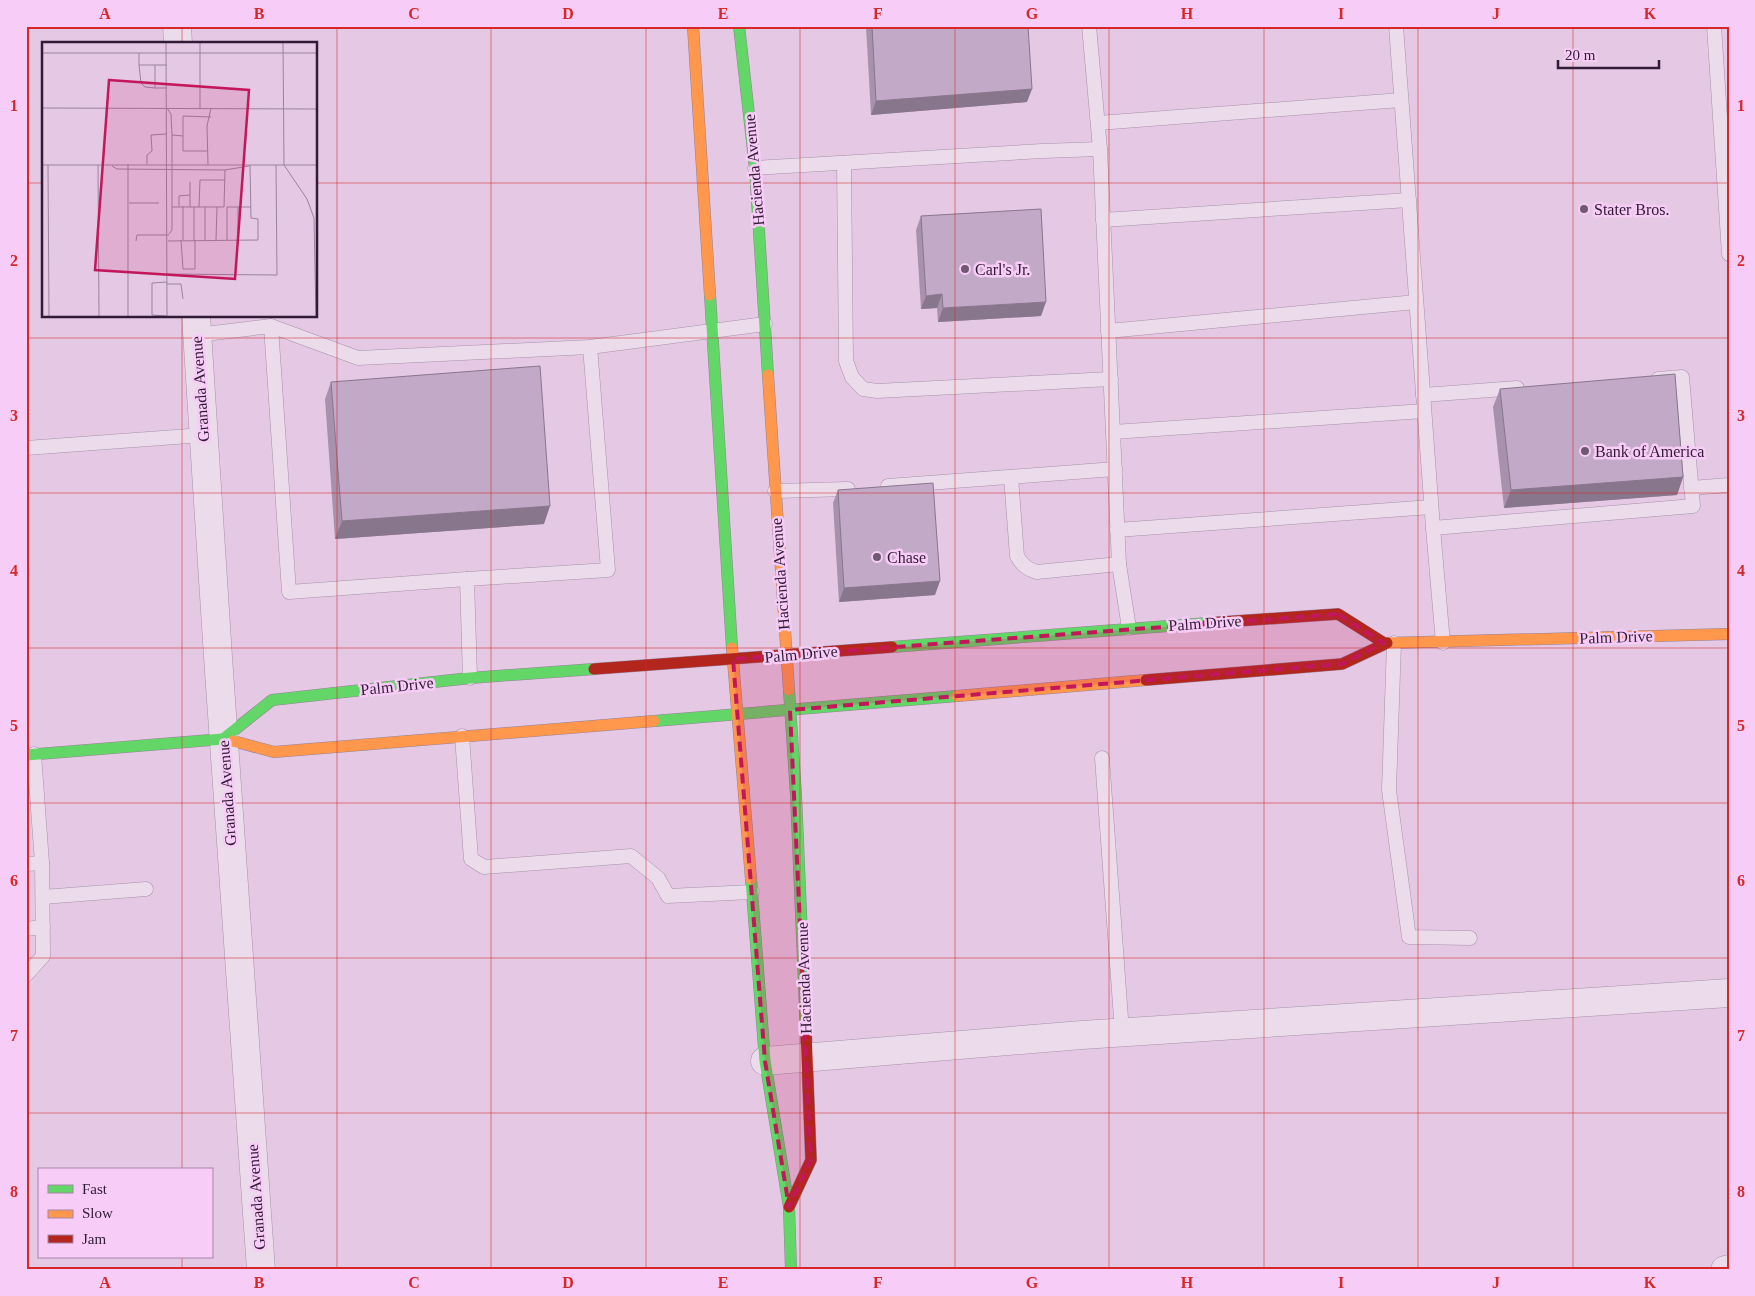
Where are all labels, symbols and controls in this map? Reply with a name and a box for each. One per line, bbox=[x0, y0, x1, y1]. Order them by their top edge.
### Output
text: A bbox=[99, 5, 111, 22]
text: B bbox=[254, 5, 265, 22]
text: C bbox=[408, 5, 420, 22]
text: D bbox=[562, 5, 574, 22]
text: E bbox=[718, 5, 728, 22]
text: F bbox=[873, 5, 883, 22]
text: G bbox=[1026, 5, 1039, 22]
text: H bbox=[1181, 5, 1194, 22]
text: I bbox=[1338, 5, 1344, 22]
text: J bbox=[1492, 5, 1500, 22]
text: K bbox=[1644, 5, 1657, 22]
scale bar bbox=[1558, 38, 1659, 70]
inset map bbox=[42, 42, 318, 318]
text: 20 m bbox=[1565, 47, 1596, 63]
text: 1 bbox=[10, 97, 18, 114]
text: 1 bbox=[1737, 97, 1745, 114]
street label: Hacienda Avenue bbox=[741, 113, 767, 227]
place label: Stater Bros. bbox=[1594, 201, 1670, 218]
marker: Stater Bros. bbox=[1578, 203, 1590, 215]
text: 2 bbox=[10, 252, 18, 269]
text: 2 bbox=[1737, 252, 1745, 269]
place label: Carl's Jr. bbox=[975, 261, 1030, 278]
marker: Carl's Jr. bbox=[959, 263, 971, 275]
street label: Granada Avenue bbox=[188, 336, 212, 442]
text: 3 bbox=[10, 407, 18, 424]
text: 3 bbox=[1737, 407, 1745, 424]
place label: Bank of America bbox=[1595, 443, 1704, 460]
marker: Bank of America bbox=[1579, 445, 1591, 457]
street label: Hacienda Avenue bbox=[768, 517, 792, 631]
place label: Chase bbox=[887, 549, 926, 566]
marker: Chase bbox=[871, 551, 883, 563]
text: 4 bbox=[10, 562, 18, 579]
text: 4 bbox=[1737, 562, 1745, 579]
street label: Palm Drive bbox=[1168, 612, 1242, 634]
street label: Palm Drive bbox=[1579, 627, 1653, 647]
street label: Palm Drive bbox=[764, 642, 838, 666]
street label: Palm Drive bbox=[360, 674, 434, 698]
text: 5 bbox=[10, 717, 18, 734]
text: 5 bbox=[1737, 717, 1745, 734]
street label: Granada Avenue bbox=[215, 740, 239, 846]
text: 6 bbox=[10, 872, 18, 889]
text: 6 bbox=[1737, 872, 1745, 889]
street label: Hacienda Avenue bbox=[794, 922, 814, 1034]
text: 7 bbox=[10, 1027, 18, 1044]
text: 7 bbox=[1737, 1027, 1745, 1044]
street label: Granada Avenue bbox=[244, 1144, 268, 1250]
legend bbox=[38, 1168, 212, 1258]
text: Fast bbox=[82, 1181, 108, 1197]
text: 8 bbox=[10, 1183, 18, 1200]
text: 8 bbox=[1737, 1183, 1745, 1200]
text: Slow bbox=[82, 1205, 113, 1221]
text: Jam bbox=[82, 1231, 106, 1247]
text: A bbox=[99, 1274, 111, 1291]
text: B bbox=[254, 1274, 265, 1291]
text: C bbox=[408, 1274, 420, 1291]
text: D bbox=[562, 1274, 574, 1291]
text: E bbox=[718, 1274, 728, 1291]
text: F bbox=[873, 1274, 883, 1291]
text: G bbox=[1026, 1274, 1039, 1291]
text: H bbox=[1181, 1274, 1194, 1291]
text: I bbox=[1338, 1274, 1344, 1291]
text: J bbox=[1492, 1274, 1500, 1291]
text: K bbox=[1644, 1274, 1657, 1291]

